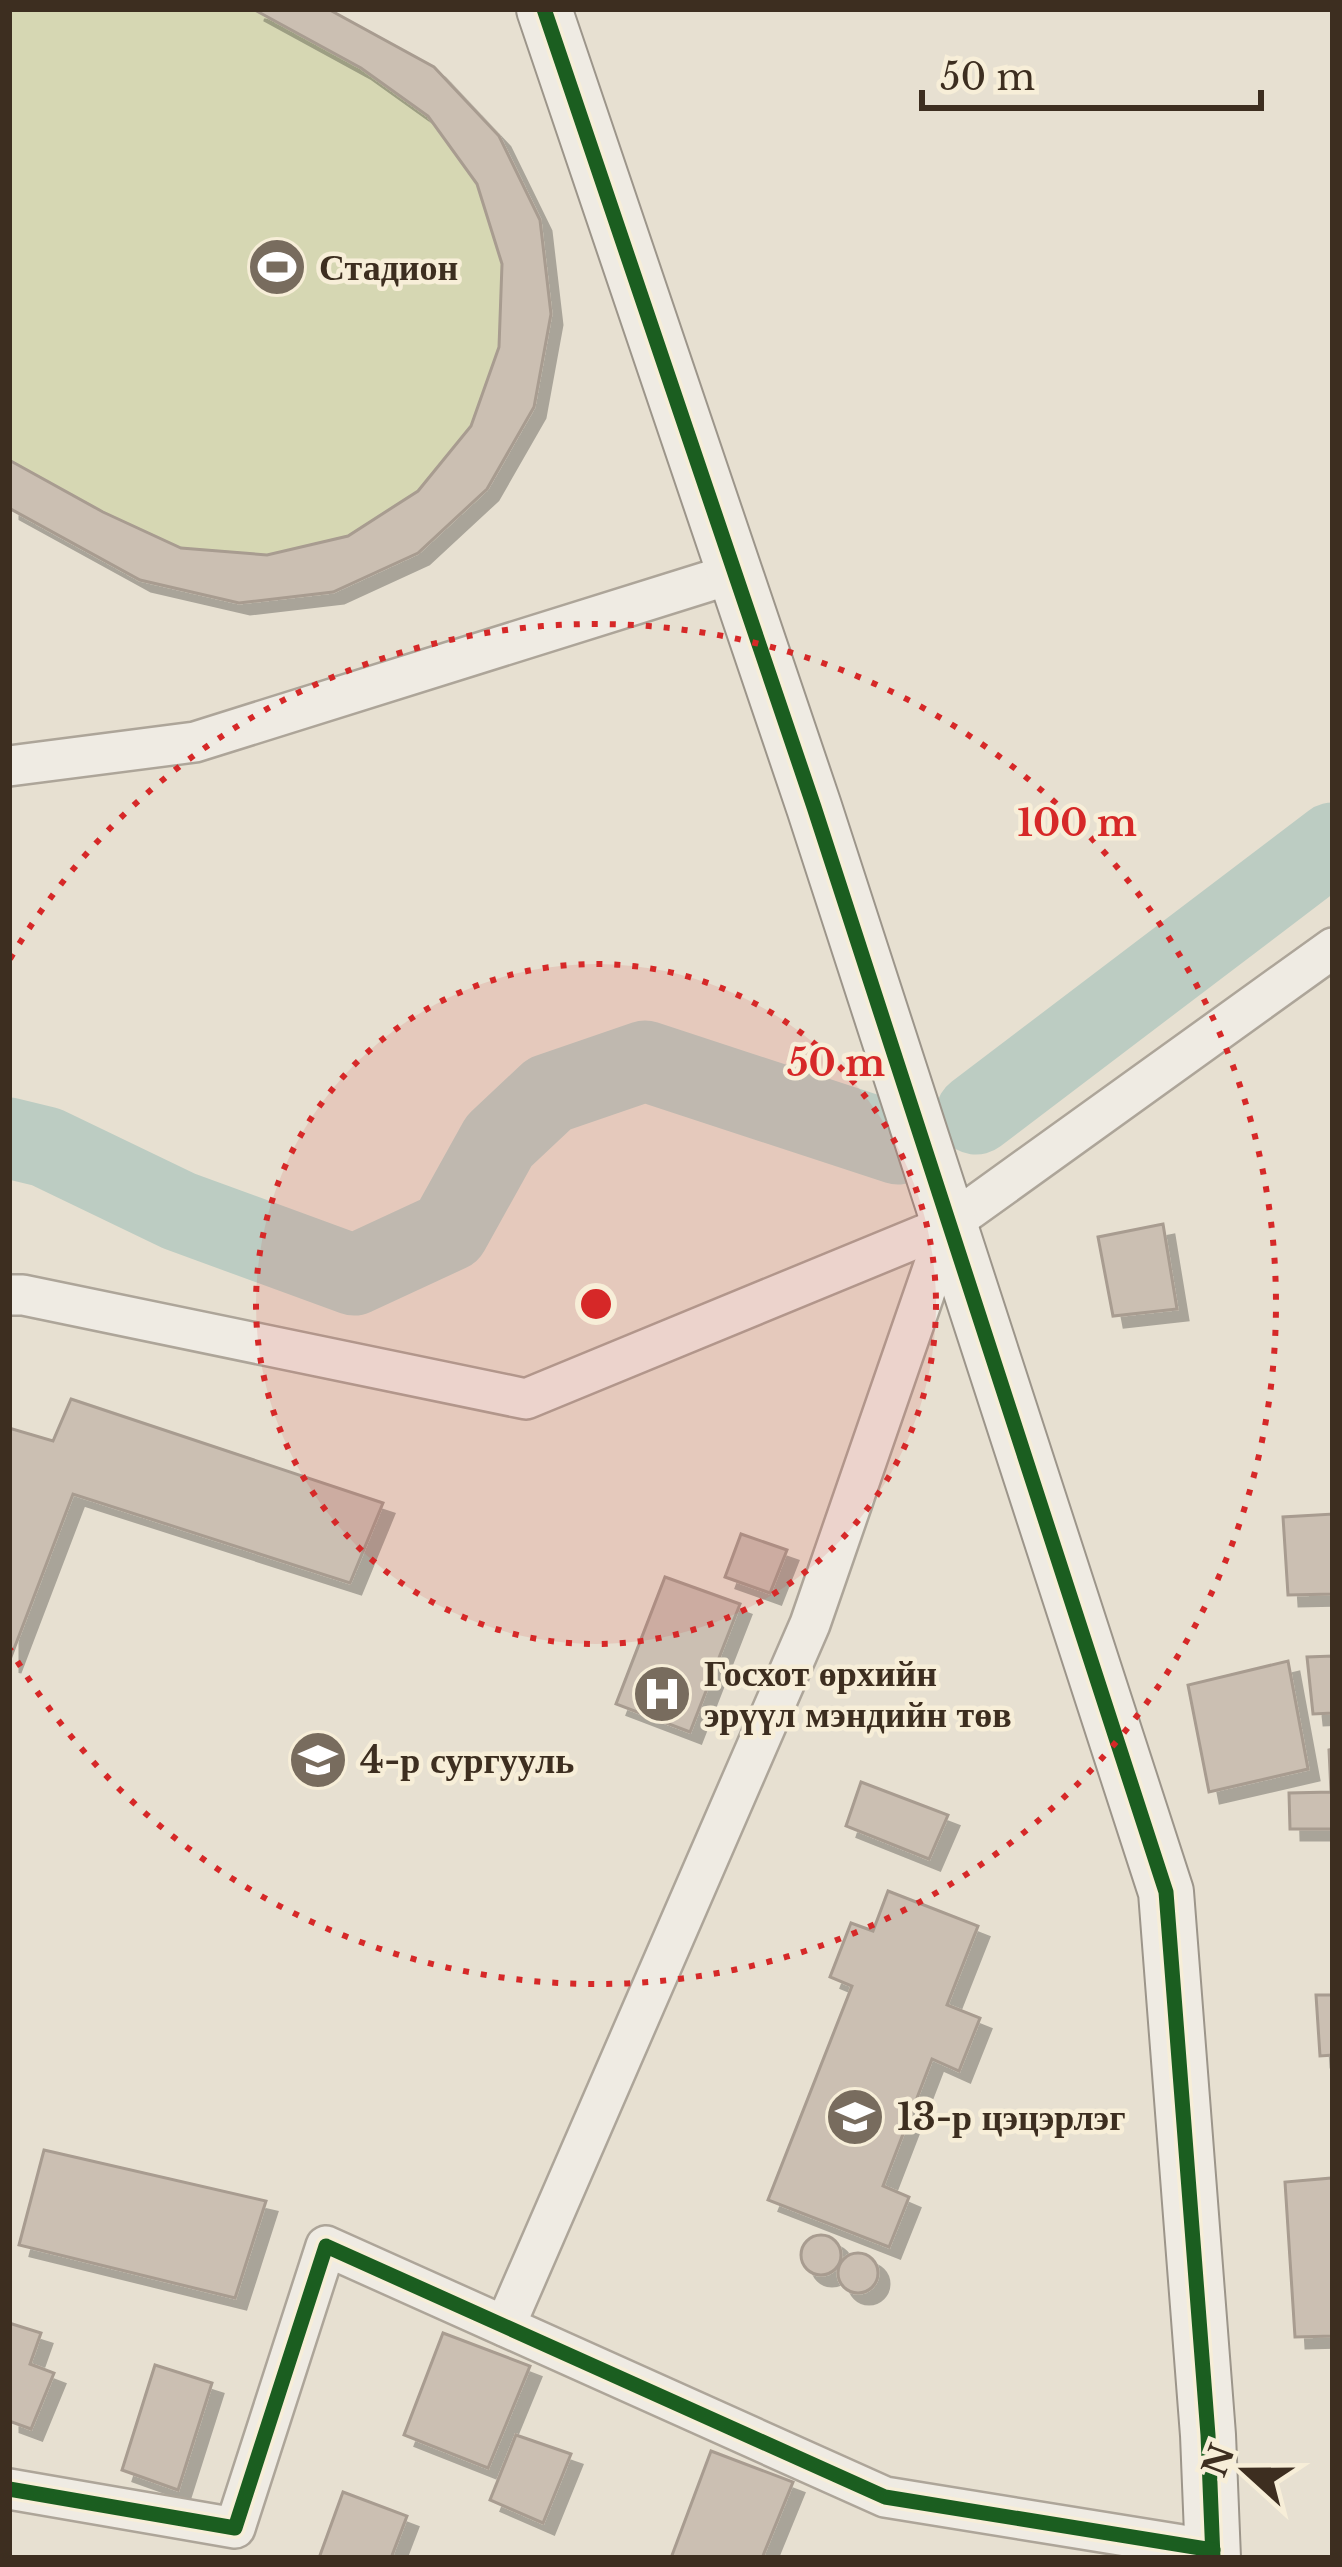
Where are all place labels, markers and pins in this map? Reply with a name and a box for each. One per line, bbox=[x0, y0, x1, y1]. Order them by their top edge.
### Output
sports icon: Стадион bbox=[246, 236, 308, 298]
place label: Стадион bbox=[319, 245, 458, 290]
centre of rings bbox=[575, 1283, 617, 1325]
place label: Госхот өрхийн эрүүл мэндийн төв bbox=[704, 1651, 1012, 1737]
hospital icon: Госхот өрхийн эрүүл мэндийн төв bbox=[631, 1663, 693, 1725]
school or university icon: 4-р сургууль bbox=[287, 1729, 349, 1791]
place label: 4-р сургууль bbox=[360, 1738, 574, 1783]
school or university icon: 13-р цэцэрлэг bbox=[824, 2086, 886, 2148]
place label: 13-р цэцэрлэг bbox=[897, 2095, 1126, 2140]

